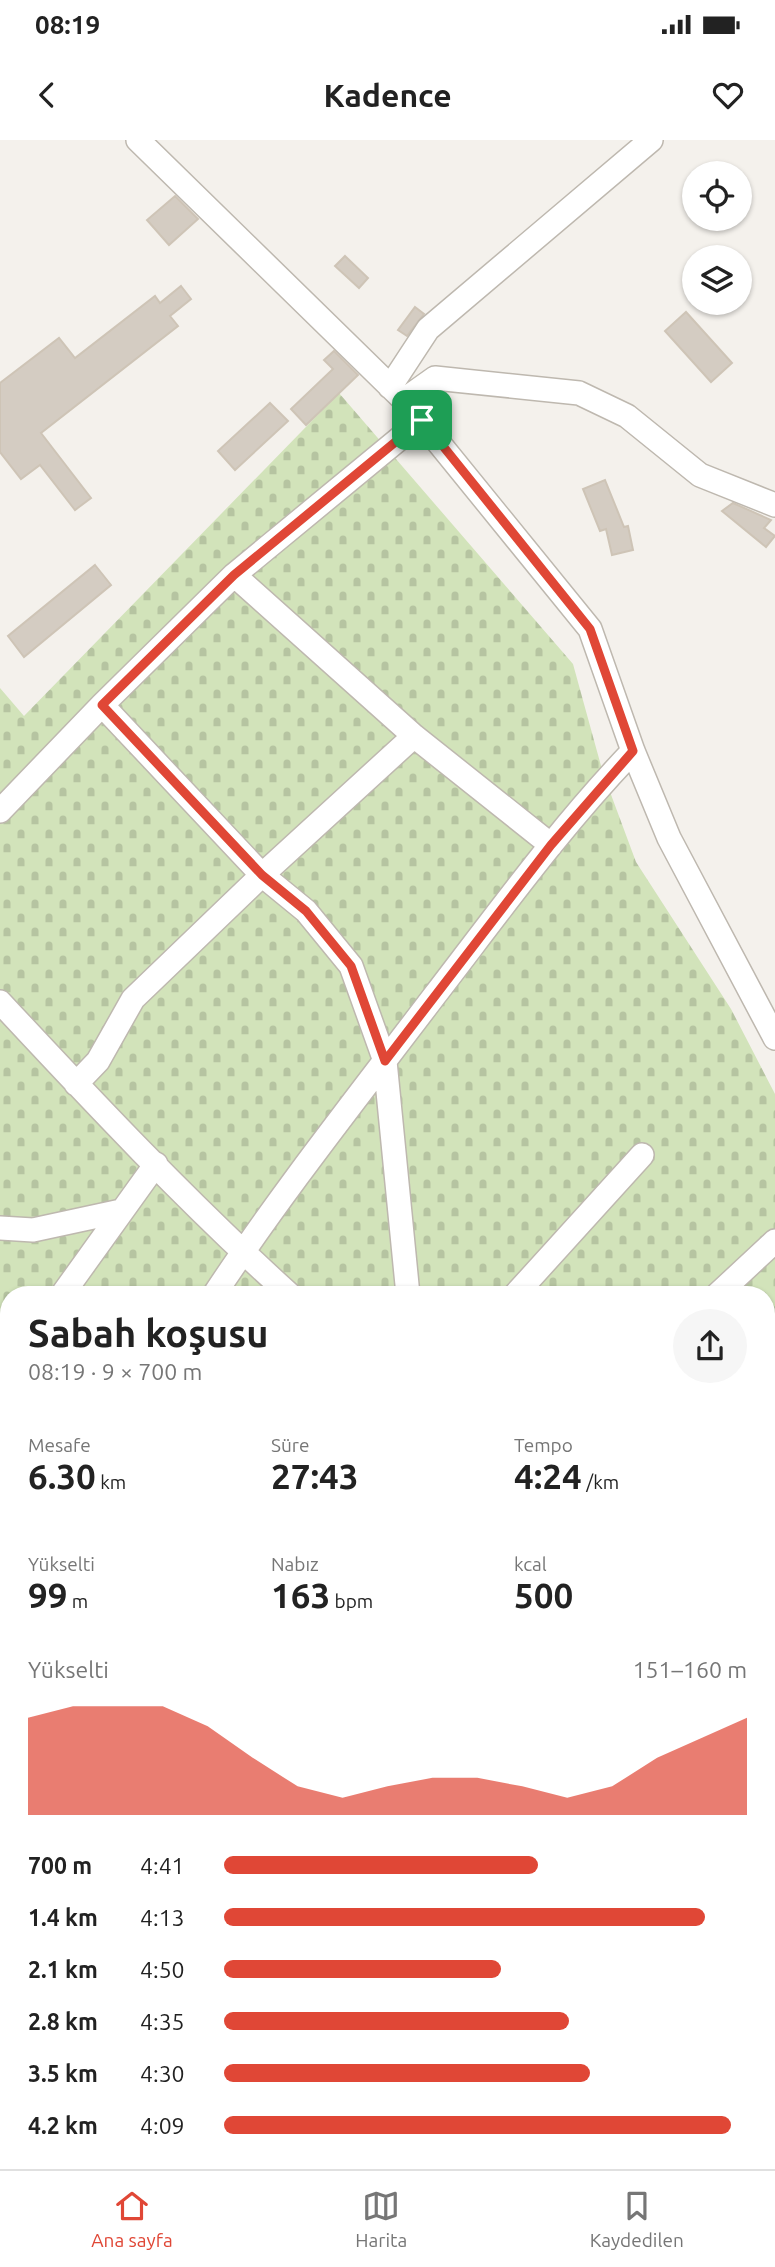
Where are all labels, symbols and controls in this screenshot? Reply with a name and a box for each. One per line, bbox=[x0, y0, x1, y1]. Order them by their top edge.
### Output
text: 08:19 bbox=[35, 10, 100, 39]
icon: back bbox=[28, 76, 66, 114]
icon: heart bbox=[709, 76, 747, 114]
text: Kadence bbox=[323, 77, 452, 113]
map controls bbox=[682, 161, 752, 315]
button: locate bbox=[682, 161, 752, 231]
button: layers bbox=[682, 245, 752, 315]
pin bbox=[392, 390, 452, 450]
icon: arrive bbox=[403, 401, 441, 439]
button: share bbox=[673, 1309, 747, 1383]
text: Sabah koşusu bbox=[28, 1312, 269, 1354]
text: 08:19 · 9 × 700 m bbox=[28, 1359, 202, 1384]
text: Mesafe bbox=[28, 1434, 91, 1456]
text: Süre bbox=[271, 1434, 309, 1456]
text: Tempo bbox=[514, 1434, 573, 1456]
text: 6.30 bbox=[28, 1456, 96, 1496]
text: 27:43 bbox=[271, 1456, 359, 1496]
text: 4:24 bbox=[514, 1456, 582, 1496]
text: km bbox=[96, 1471, 126, 1493]
text: /km bbox=[582, 1471, 619, 1493]
text: Yükselti bbox=[28, 1553, 95, 1575]
text: Nabız bbox=[271, 1553, 319, 1575]
text: kcal bbox=[514, 1553, 547, 1575]
text: 99 bbox=[28, 1575, 67, 1615]
text: 163 bbox=[271, 1575, 330, 1615]
text: 500 bbox=[514, 1575, 573, 1615]
text: m bbox=[67, 1590, 88, 1612]
text: bpm bbox=[330, 1590, 373, 1612]
text: Yükselti bbox=[28, 1657, 109, 1682]
text: 151–160 m bbox=[633, 1657, 747, 1682]
text: 700 m bbox=[28, 1853, 92, 1878]
text: 4:41 bbox=[140, 1853, 185, 1878]
text: 1.4 km bbox=[28, 1905, 98, 1930]
text: 4:13 bbox=[140, 1905, 185, 1930]
text: 2.1 km bbox=[28, 1957, 98, 1982]
text: 4:50 bbox=[140, 1957, 185, 1982]
text: 2.8 km bbox=[28, 2009, 98, 2034]
text: 4:35 bbox=[140, 2009, 185, 2034]
text: 3.5 km bbox=[28, 2061, 98, 2086]
text: 4:30 bbox=[140, 2061, 185, 2086]
text: 4.2 km bbox=[28, 2113, 98, 2138]
text: 4:09 bbox=[140, 2113, 185, 2138]
tab: Ana sayfa bbox=[91, 2187, 173, 2251]
tab: Harita bbox=[355, 2187, 407, 2251]
tab: Kaydedilen bbox=[590, 2187, 684, 2251]

